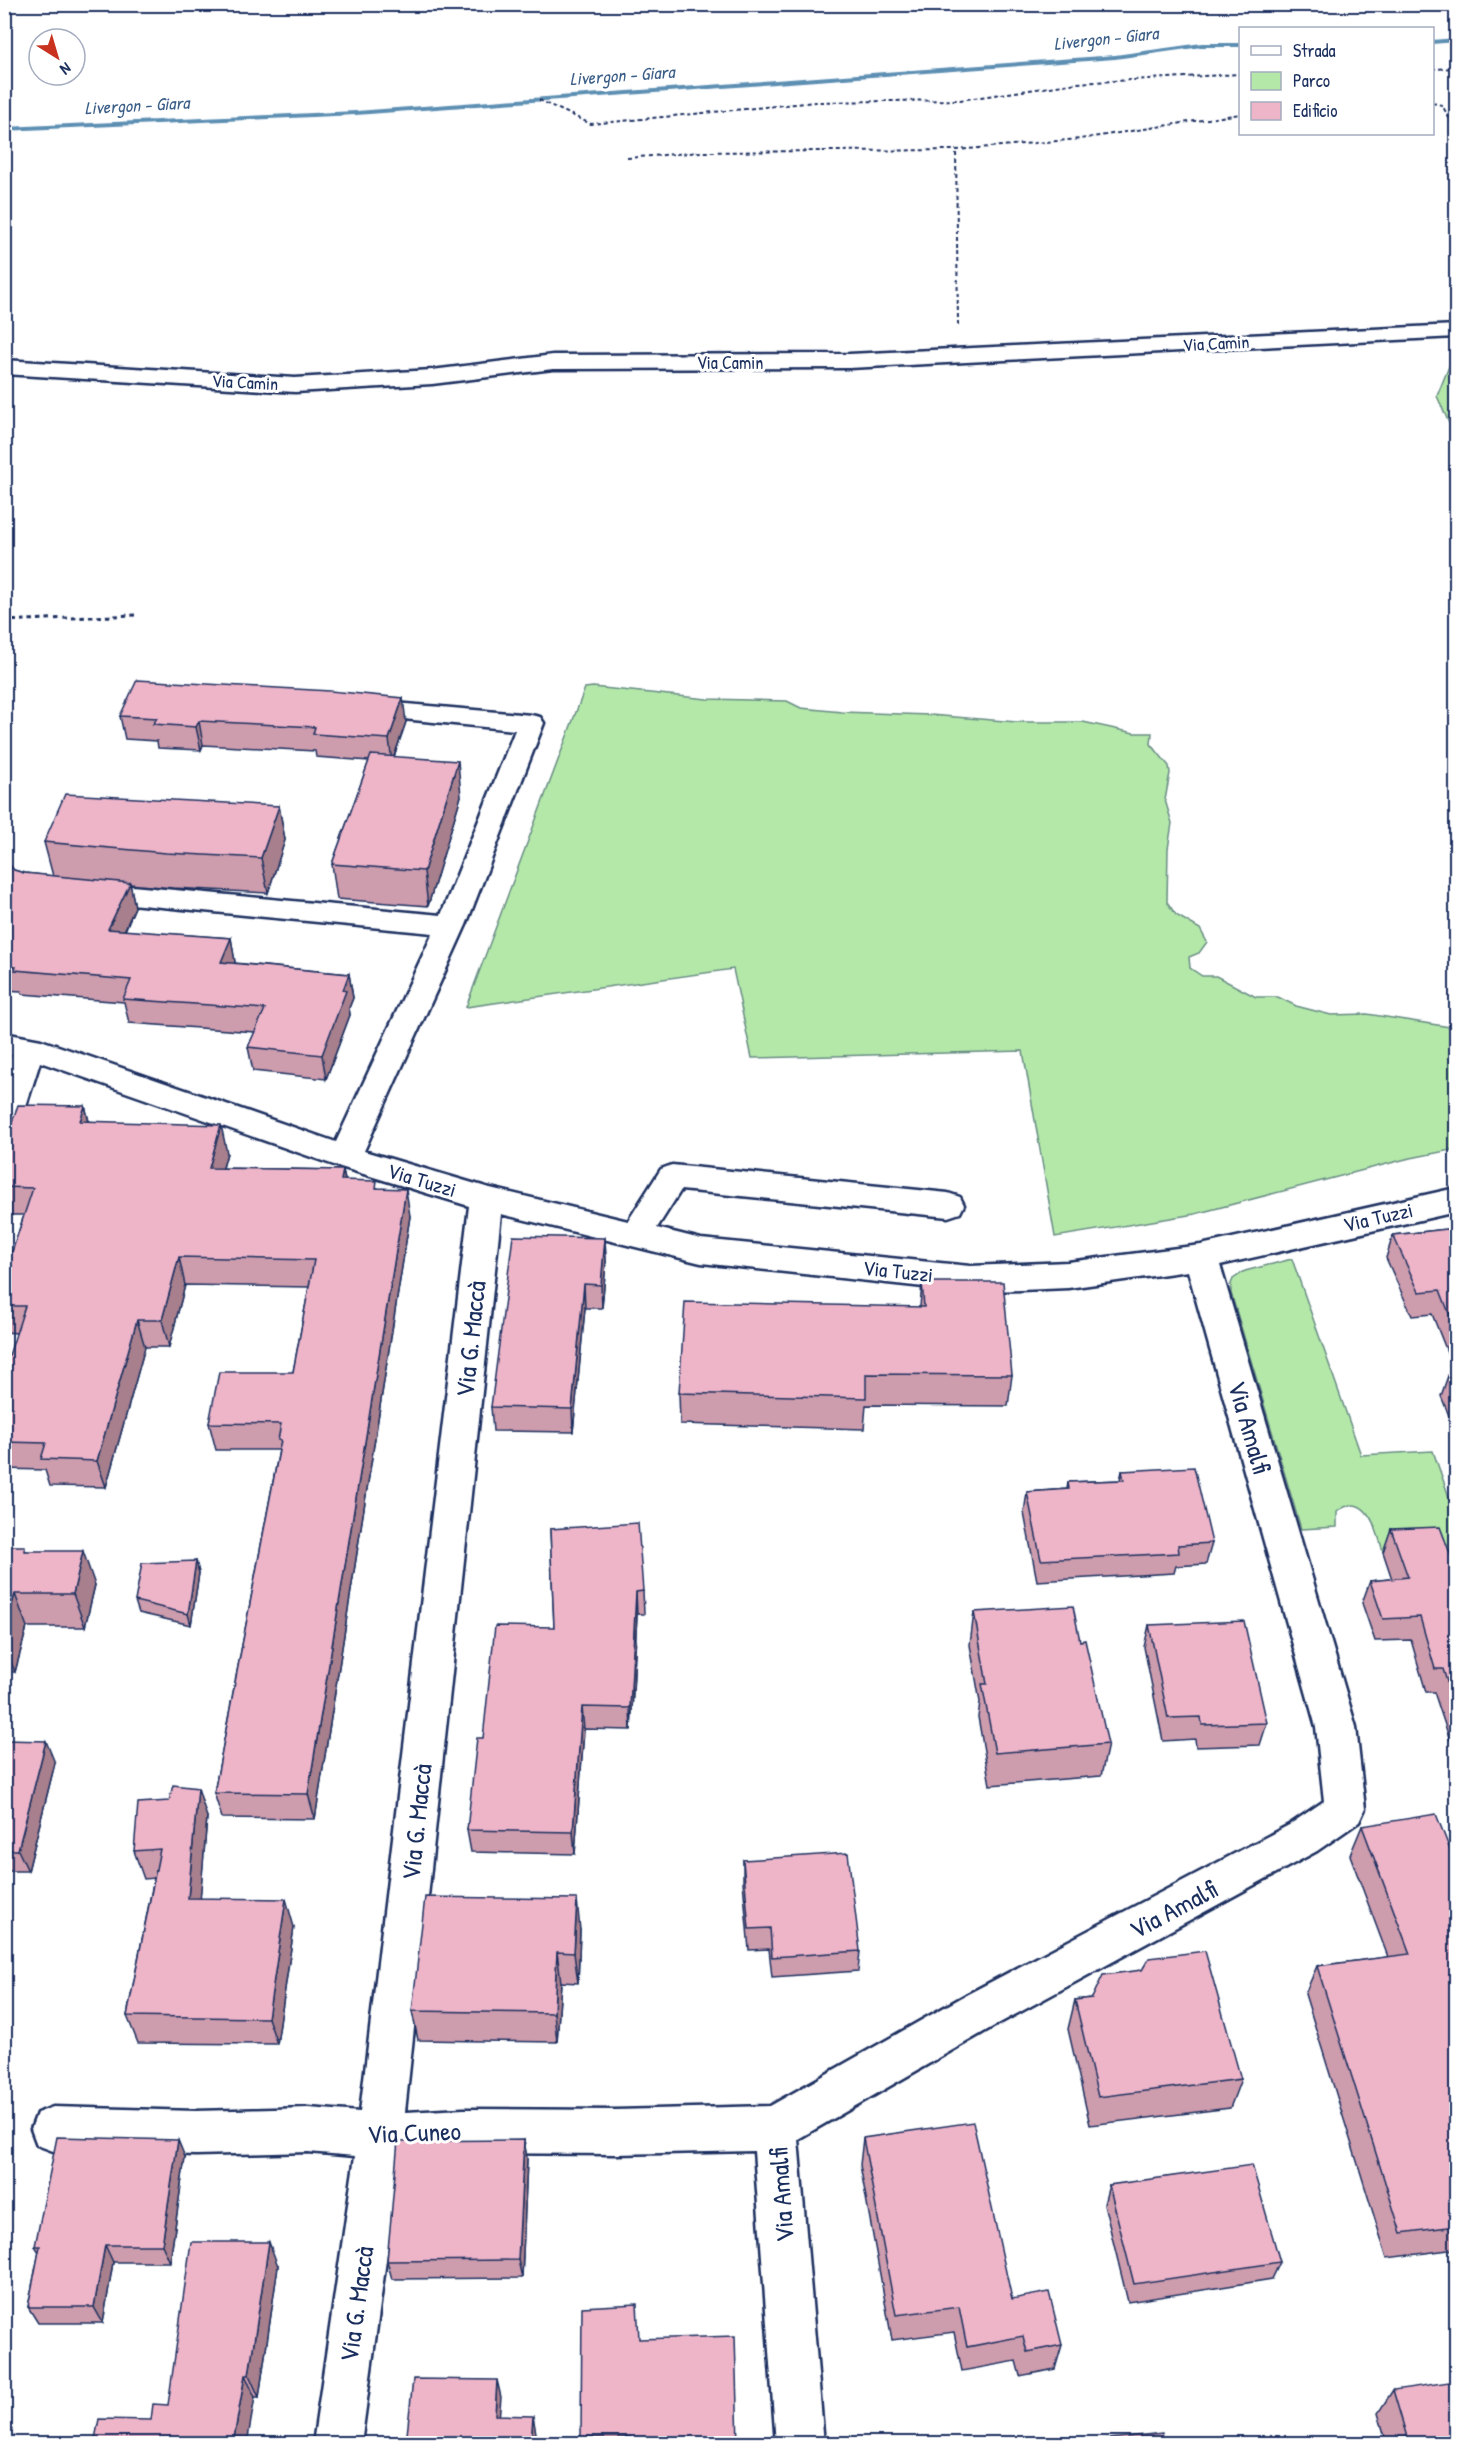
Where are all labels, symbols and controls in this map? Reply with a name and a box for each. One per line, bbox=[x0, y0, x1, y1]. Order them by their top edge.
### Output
water label: Livergon - Giara bbox=[1053, 20, 1161, 56]
north arrow bbox=[27, 27, 87, 87]
legend bbox=[1239, 27, 1434, 135]
text: Strada bbox=[1293, 38, 1336, 63]
text: N bbox=[56, 58, 76, 81]
water label: Livergon - Giara bbox=[569, 59, 677, 91]
text: Parco bbox=[1293, 68, 1330, 93]
water label: Livergon - Giara bbox=[84, 90, 192, 120]
text: Edificio bbox=[1293, 98, 1337, 123]
street label: Via Camin bbox=[1182, 329, 1250, 357]
street label: Via Camin bbox=[697, 350, 763, 375]
street label: Via Camin bbox=[211, 368, 279, 396]
street label: Via Tuzzi bbox=[384, 1156, 460, 1204]
street label: Via Tuzzi bbox=[1340, 1195, 1416, 1239]
street label: Via Tuzzi bbox=[861, 1253, 935, 1289]
street label: Via G. Maccà bbox=[446, 1279, 494, 1399]
street label: Via Amalfi bbox=[1220, 1377, 1280, 1478]
street label: Via G. Maccà bbox=[392, 1762, 440, 1882]
street label: Via Amalfi bbox=[1123, 1871, 1223, 1947]
street label: Via Cuneo bbox=[366, 2113, 462, 2151]
street label: Via Amalfi bbox=[760, 2146, 802, 2243]
street label: Via G. Maccà bbox=[331, 2244, 381, 2364]

